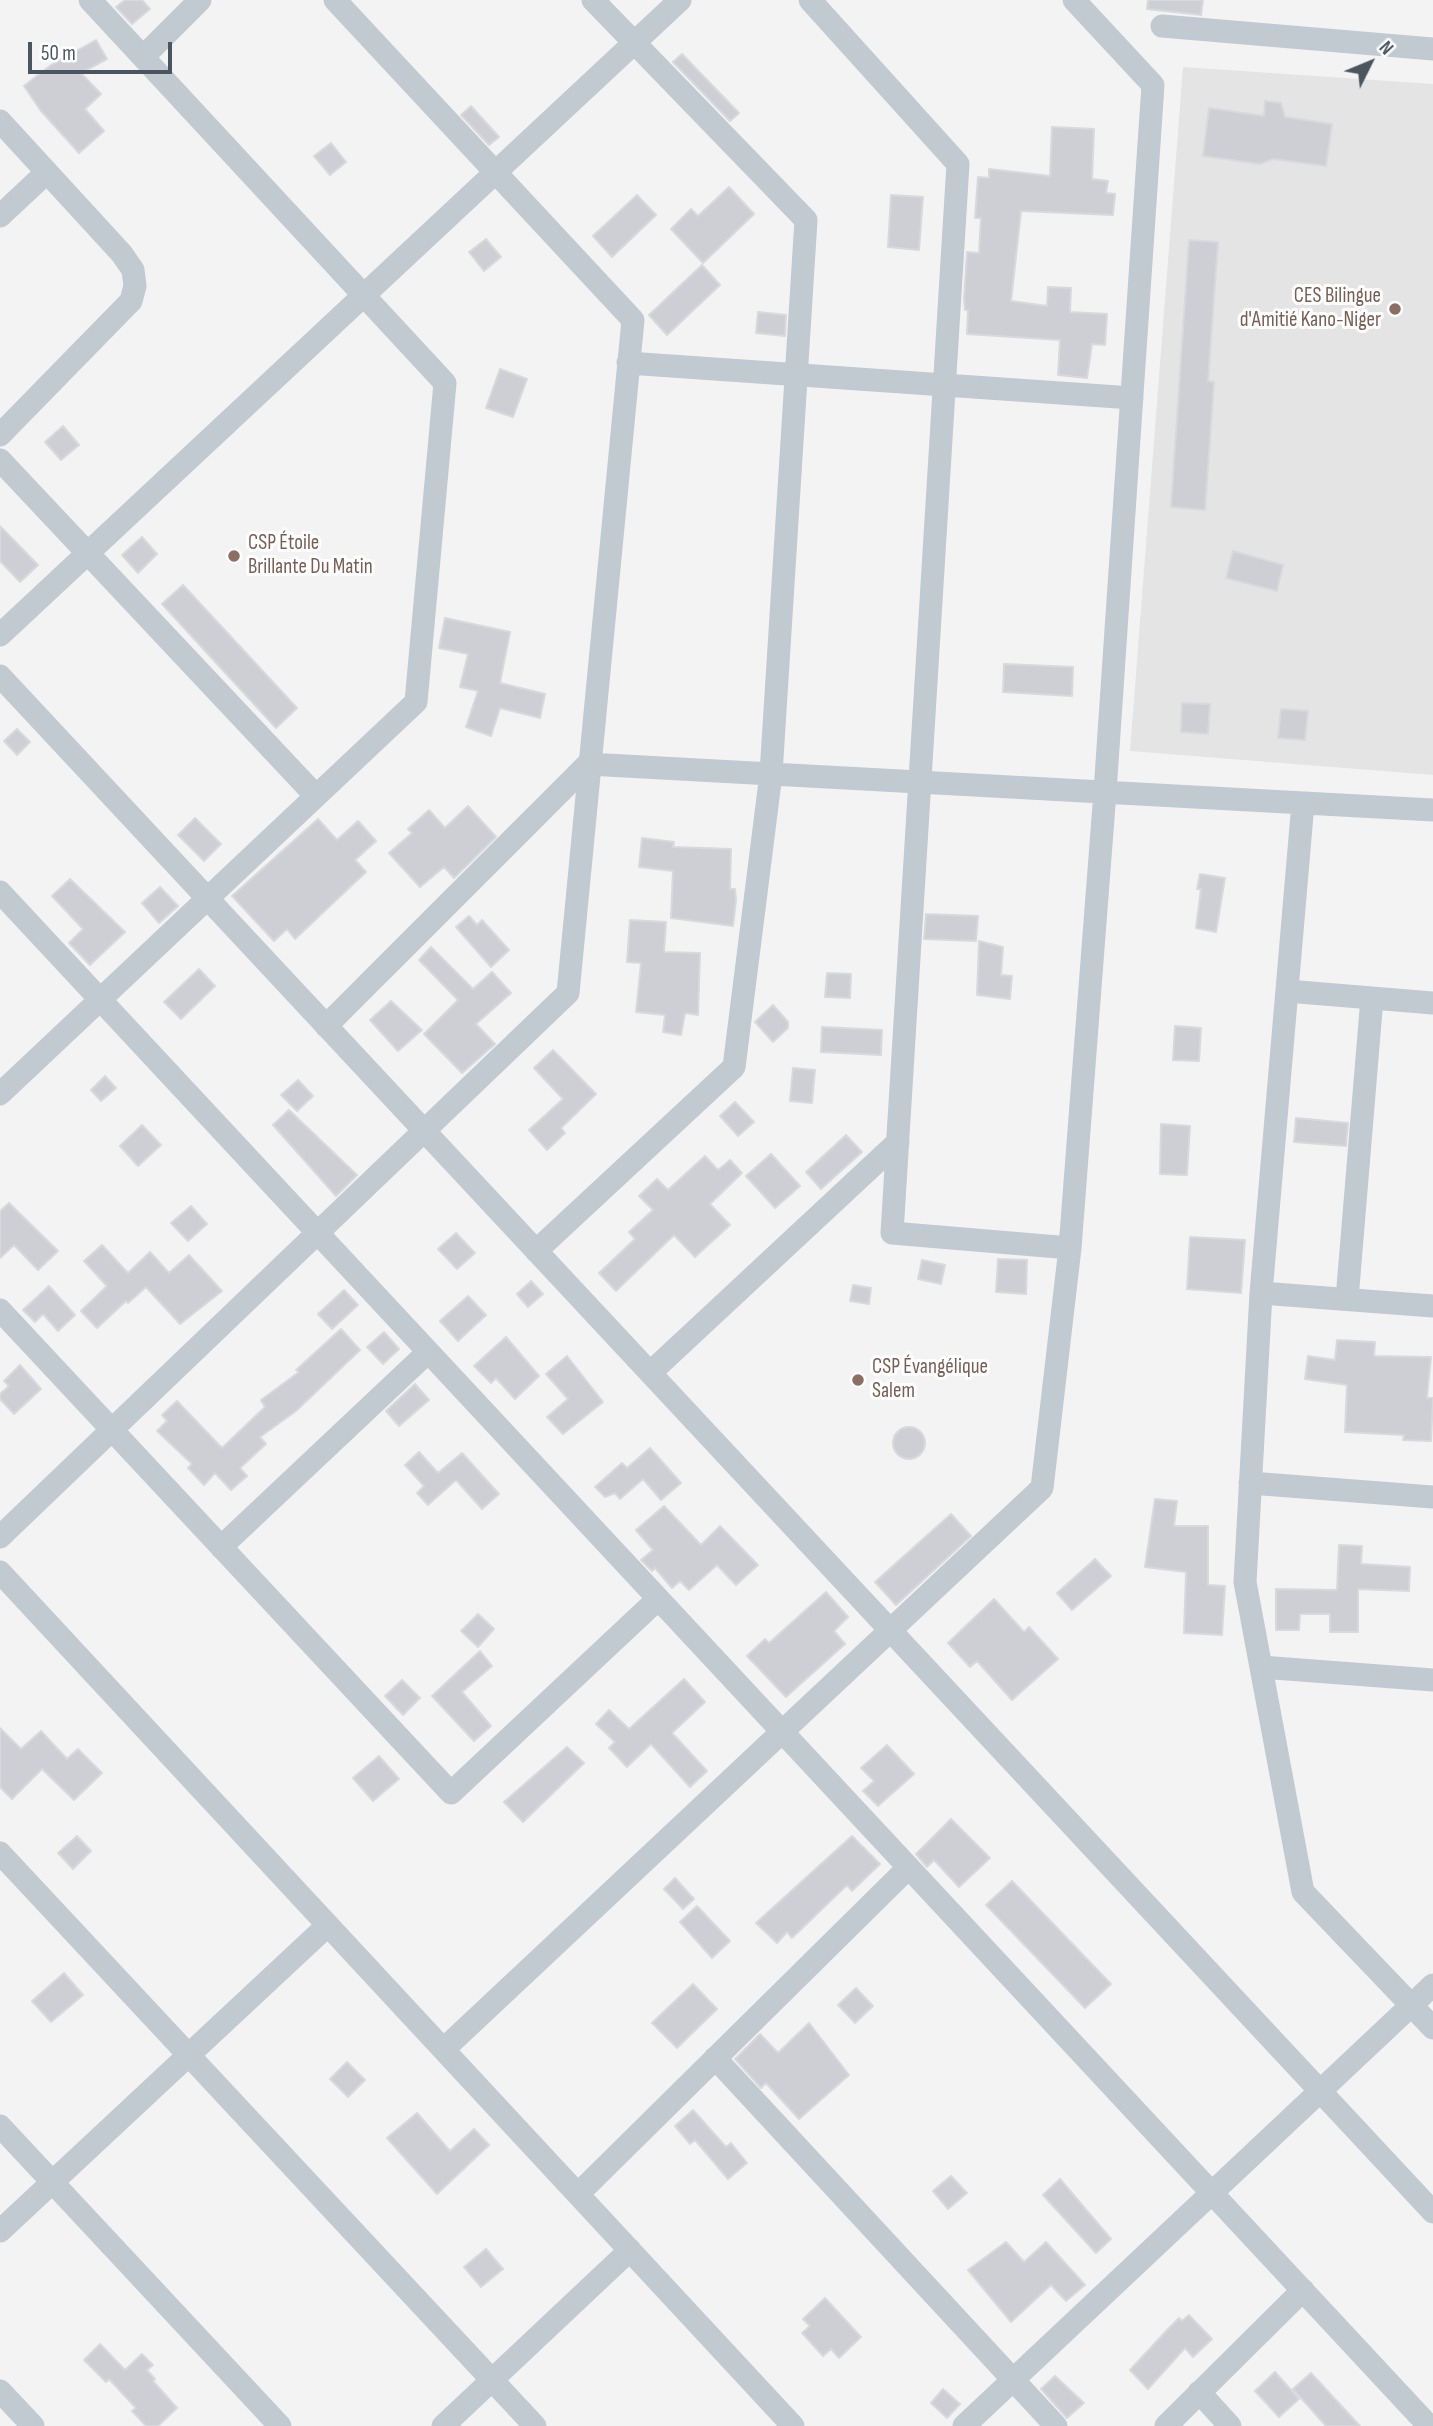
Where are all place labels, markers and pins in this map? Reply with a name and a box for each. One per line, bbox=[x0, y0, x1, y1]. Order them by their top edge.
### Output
place label: CES Bilingue d'Amitié Kano-Niger bbox=[1240, 284, 1381, 334]
marker: CES Bilingue d'Amitié Kano-Niger bbox=[1387, 301, 1403, 317]
place label: CSP Étoile Brillante Du Matin bbox=[248, 531, 373, 581]
marker: CSP Étoile Brillante Du Matin bbox=[226, 548, 242, 564]
place label: CSP Évangélique Salem bbox=[872, 1355, 988, 1405]
marker: CSP Évangélique Salem bbox=[850, 1372, 866, 1388]

